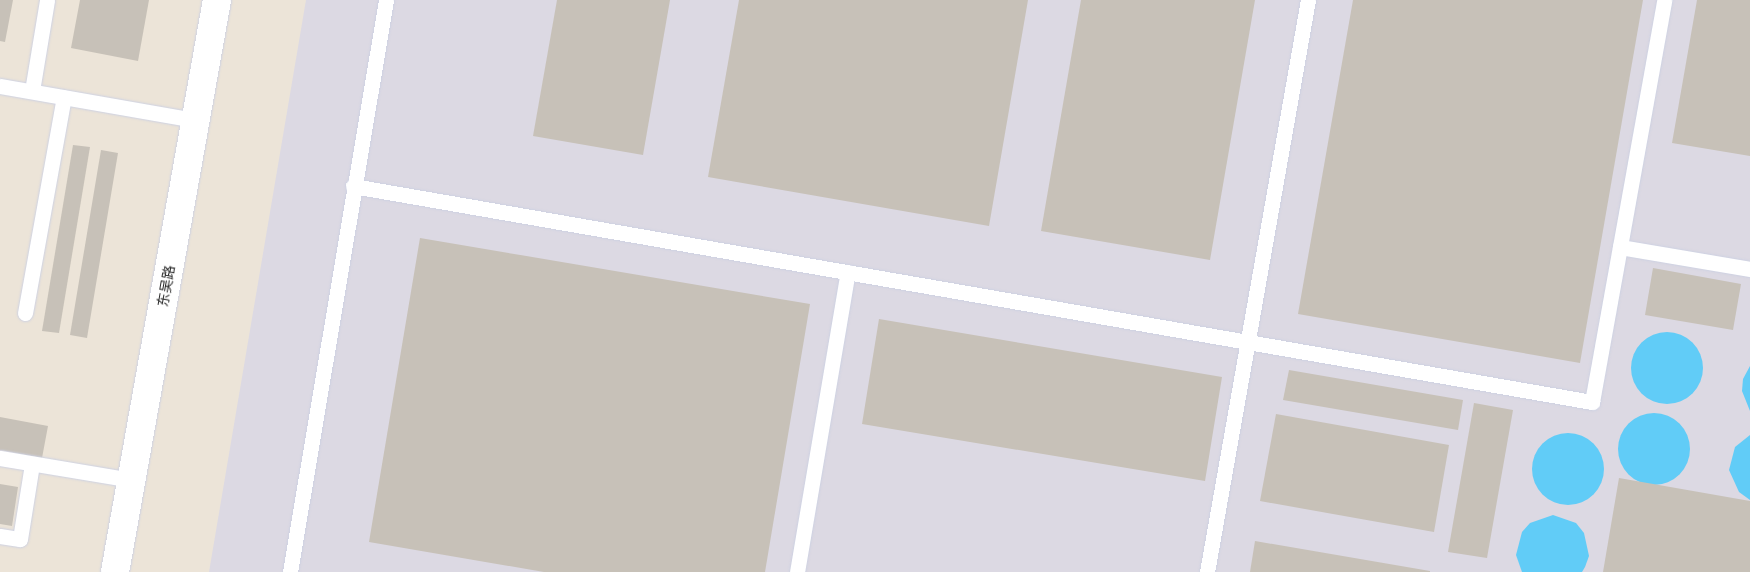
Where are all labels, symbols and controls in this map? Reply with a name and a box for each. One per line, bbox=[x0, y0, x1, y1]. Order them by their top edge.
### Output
street label: 东吴路 bbox=[154, 264, 178, 308]

